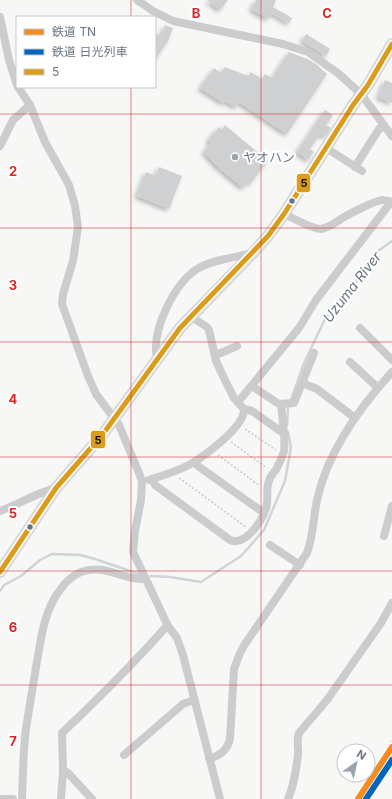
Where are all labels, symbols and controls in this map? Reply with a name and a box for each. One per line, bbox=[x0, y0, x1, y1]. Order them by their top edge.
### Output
text: B bbox=[192, 5, 201, 21]
text: C bbox=[322, 5, 332, 21]
legend bbox=[16, 16, 156, 88]
text: 鉄道 TN bbox=[52, 24, 96, 39]
text: 鉄道 日光列車 bbox=[52, 44, 127, 59]
text: 5 bbox=[52, 64, 59, 79]
place label: ヤオハン bbox=[243, 149, 295, 165]
marker: ヤオハン bbox=[230, 152, 240, 162]
text: 2 bbox=[9, 163, 17, 179]
line badge: 5 bbox=[296, 173, 311, 193]
text: 5 bbox=[300, 176, 308, 190]
unlabelled marker bbox=[287, 196, 297, 206]
water label: Uzuma River bbox=[319, 248, 385, 325]
text: 3 bbox=[9, 277, 17, 293]
text: 4 bbox=[9, 391, 18, 407]
line badge: 5 bbox=[90, 430, 106, 449]
text: 5 bbox=[94, 433, 102, 447]
text: 5 bbox=[9, 505, 17, 521]
unlabelled marker bbox=[25, 522, 35, 532]
text: 6 bbox=[9, 619, 17, 635]
text: 7 bbox=[9, 733, 17, 749]
north arrow bbox=[336, 743, 376, 783]
text: N bbox=[354, 746, 369, 763]

